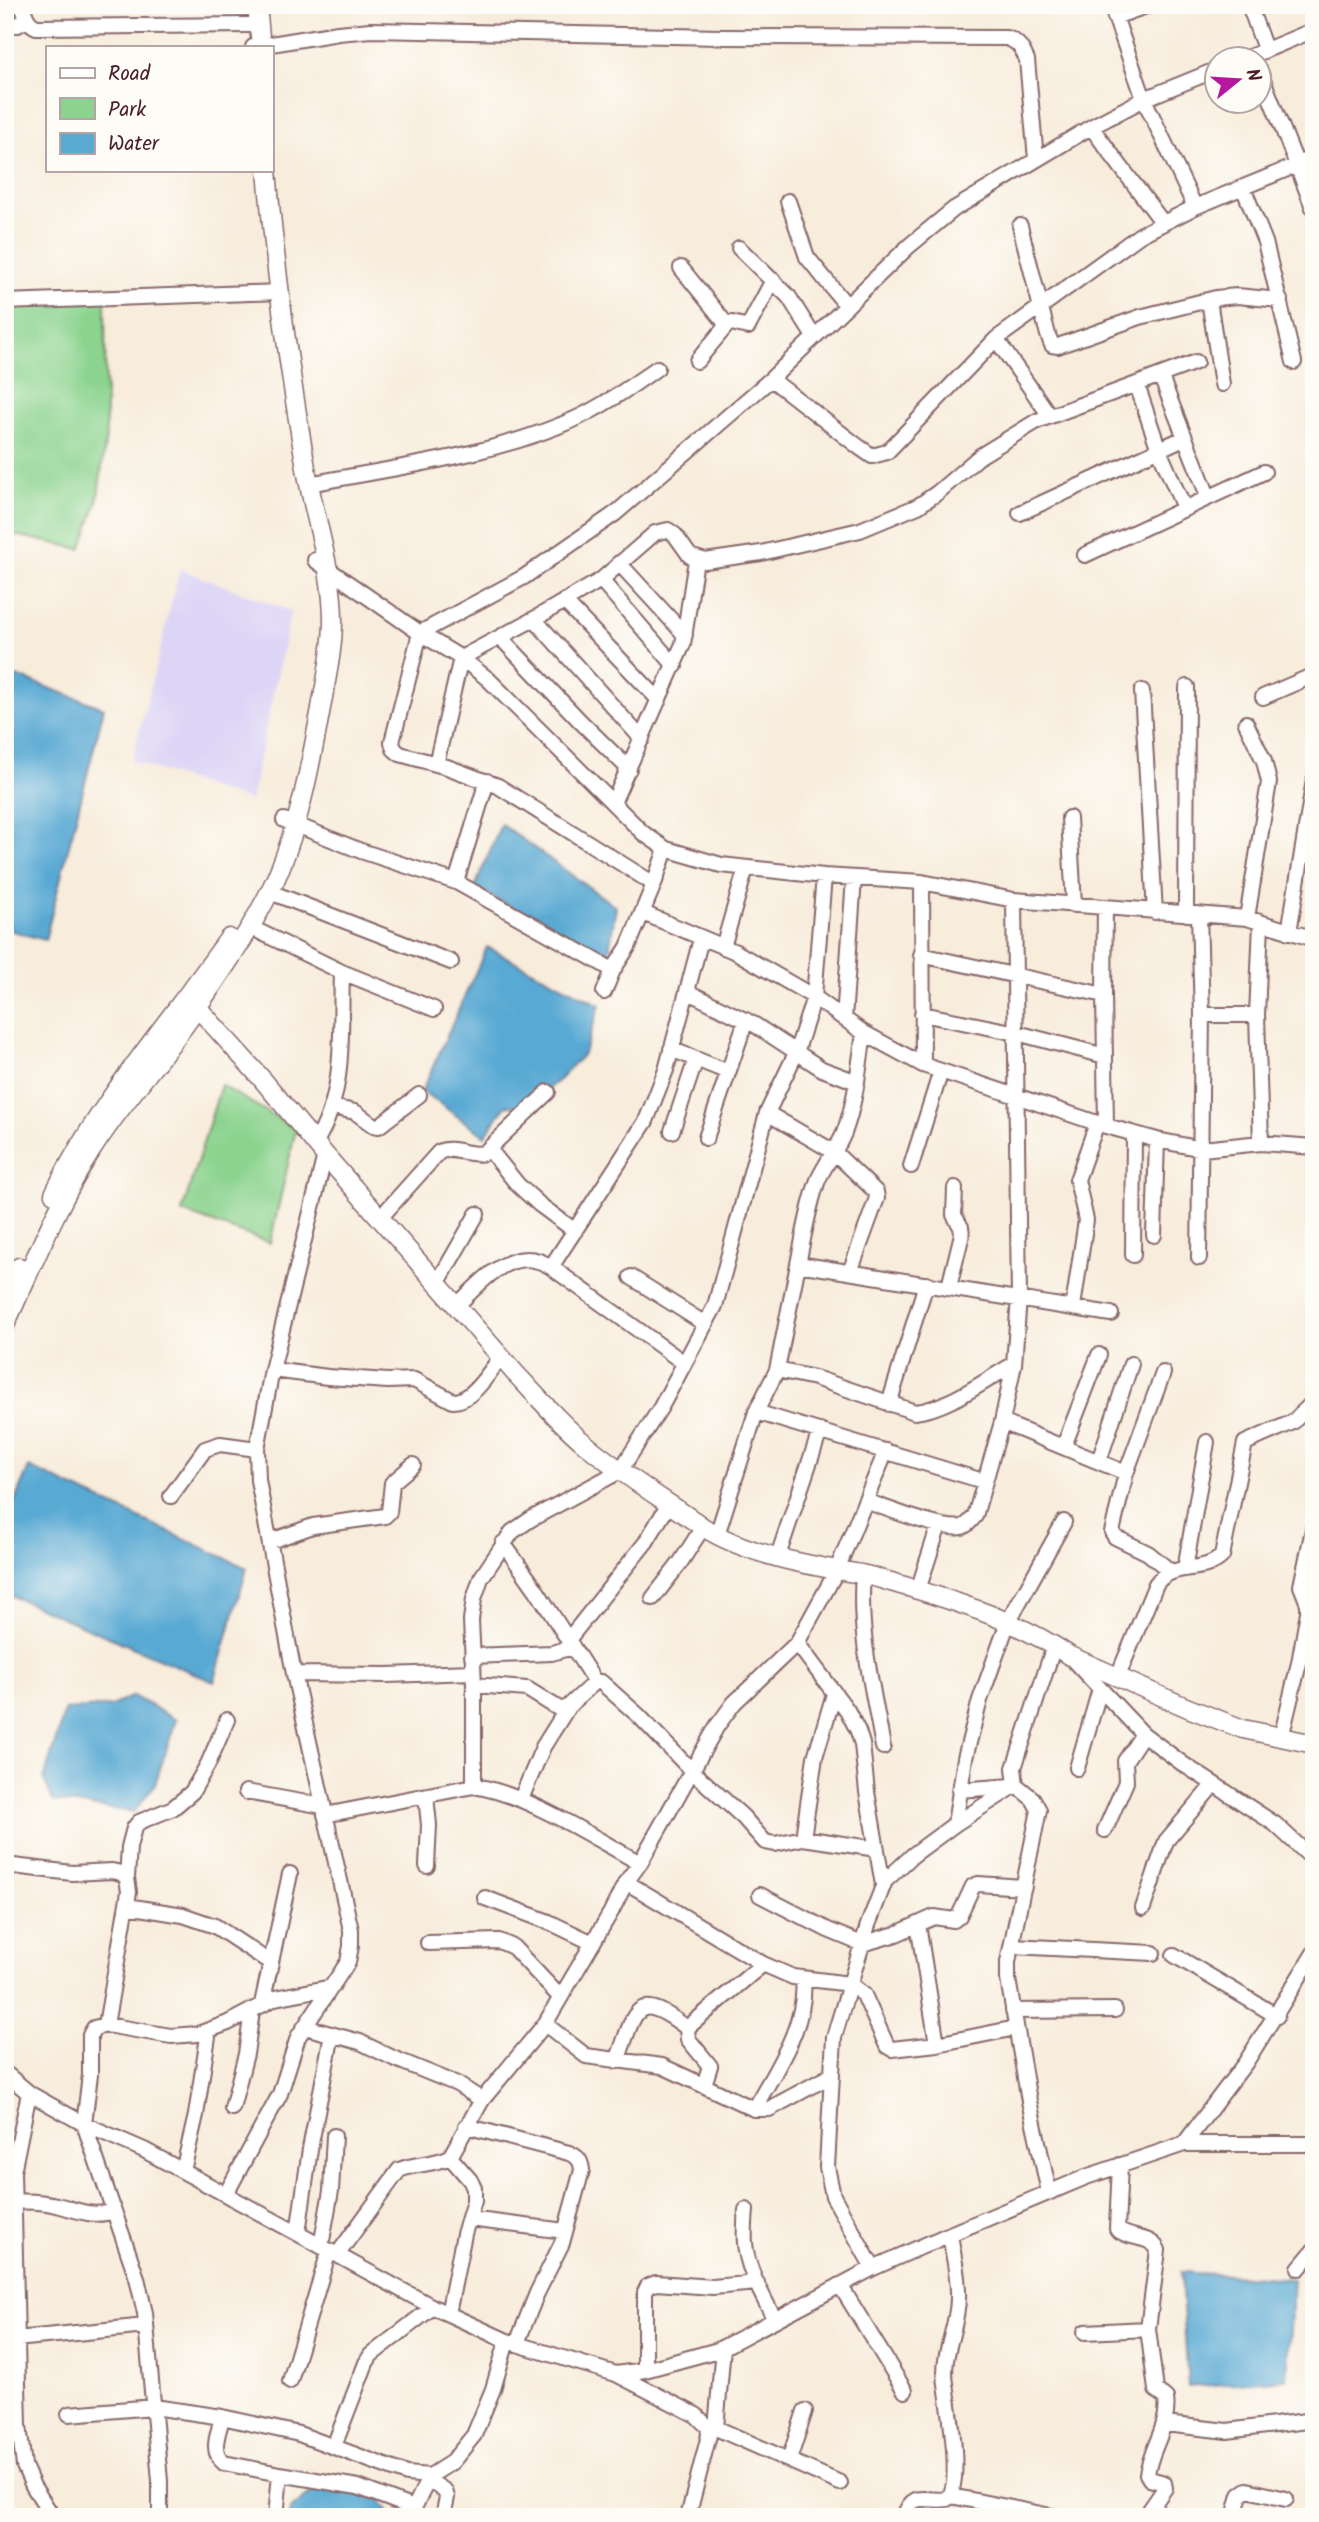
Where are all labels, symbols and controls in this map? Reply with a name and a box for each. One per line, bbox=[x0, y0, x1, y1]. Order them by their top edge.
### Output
legend bbox=[46, 46, 273, 172]
north arrow bbox=[1204, 46, 1274, 116]
text: Road bbox=[108, 58, 151, 91]
text: N bbox=[1236, 65, 1268, 86]
text: Park bbox=[108, 94, 146, 127]
text: Water bbox=[108, 128, 160, 161]

